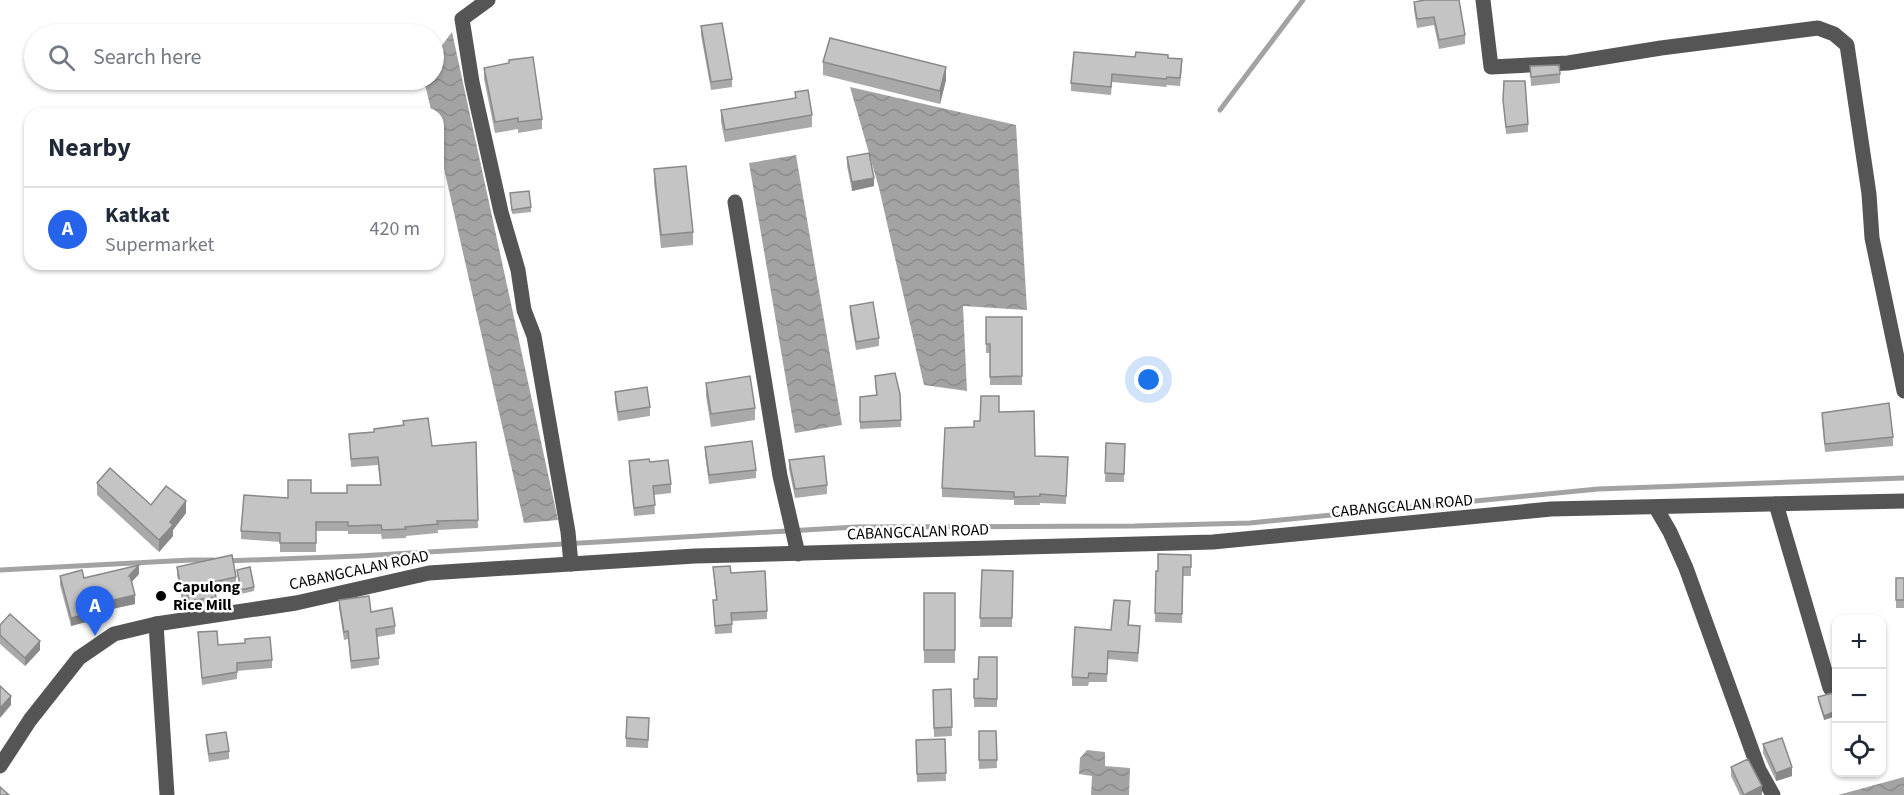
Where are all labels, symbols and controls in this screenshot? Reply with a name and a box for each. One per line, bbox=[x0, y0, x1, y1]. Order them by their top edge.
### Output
search box bbox=[24, 24, 444, 90]
icon: search bbox=[45, 41, 78, 74]
text: Search here bbox=[93, 41, 201, 73]
text: Nearby bbox=[48, 129, 131, 166]
text: Katkat bbox=[105, 199, 170, 231]
text: A bbox=[62, 215, 73, 243]
text: 420 m bbox=[370, 215, 420, 243]
text: Supermarket bbox=[105, 231, 214, 259]
your location bbox=[1134, 365, 1163, 394]
street label: CABANGCALAN ROAD bbox=[1330, 489, 1474, 523]
street label: CABANGCALAN ROAD bbox=[847, 519, 990, 545]
street label: CABANGCALAN ROAD bbox=[287, 544, 431, 596]
place label: Capulong Rice Mill bbox=[173, 576, 241, 616]
pin: A bbox=[76, 586, 115, 636]
marker: Capulong Rice Mill bbox=[154, 589, 168, 603]
map controls bbox=[1832, 615, 1886, 777]
button: + bbox=[1832, 615, 1886, 669]
button: − bbox=[1832, 669, 1886, 723]
button: locate bbox=[1832, 723, 1886, 777]

